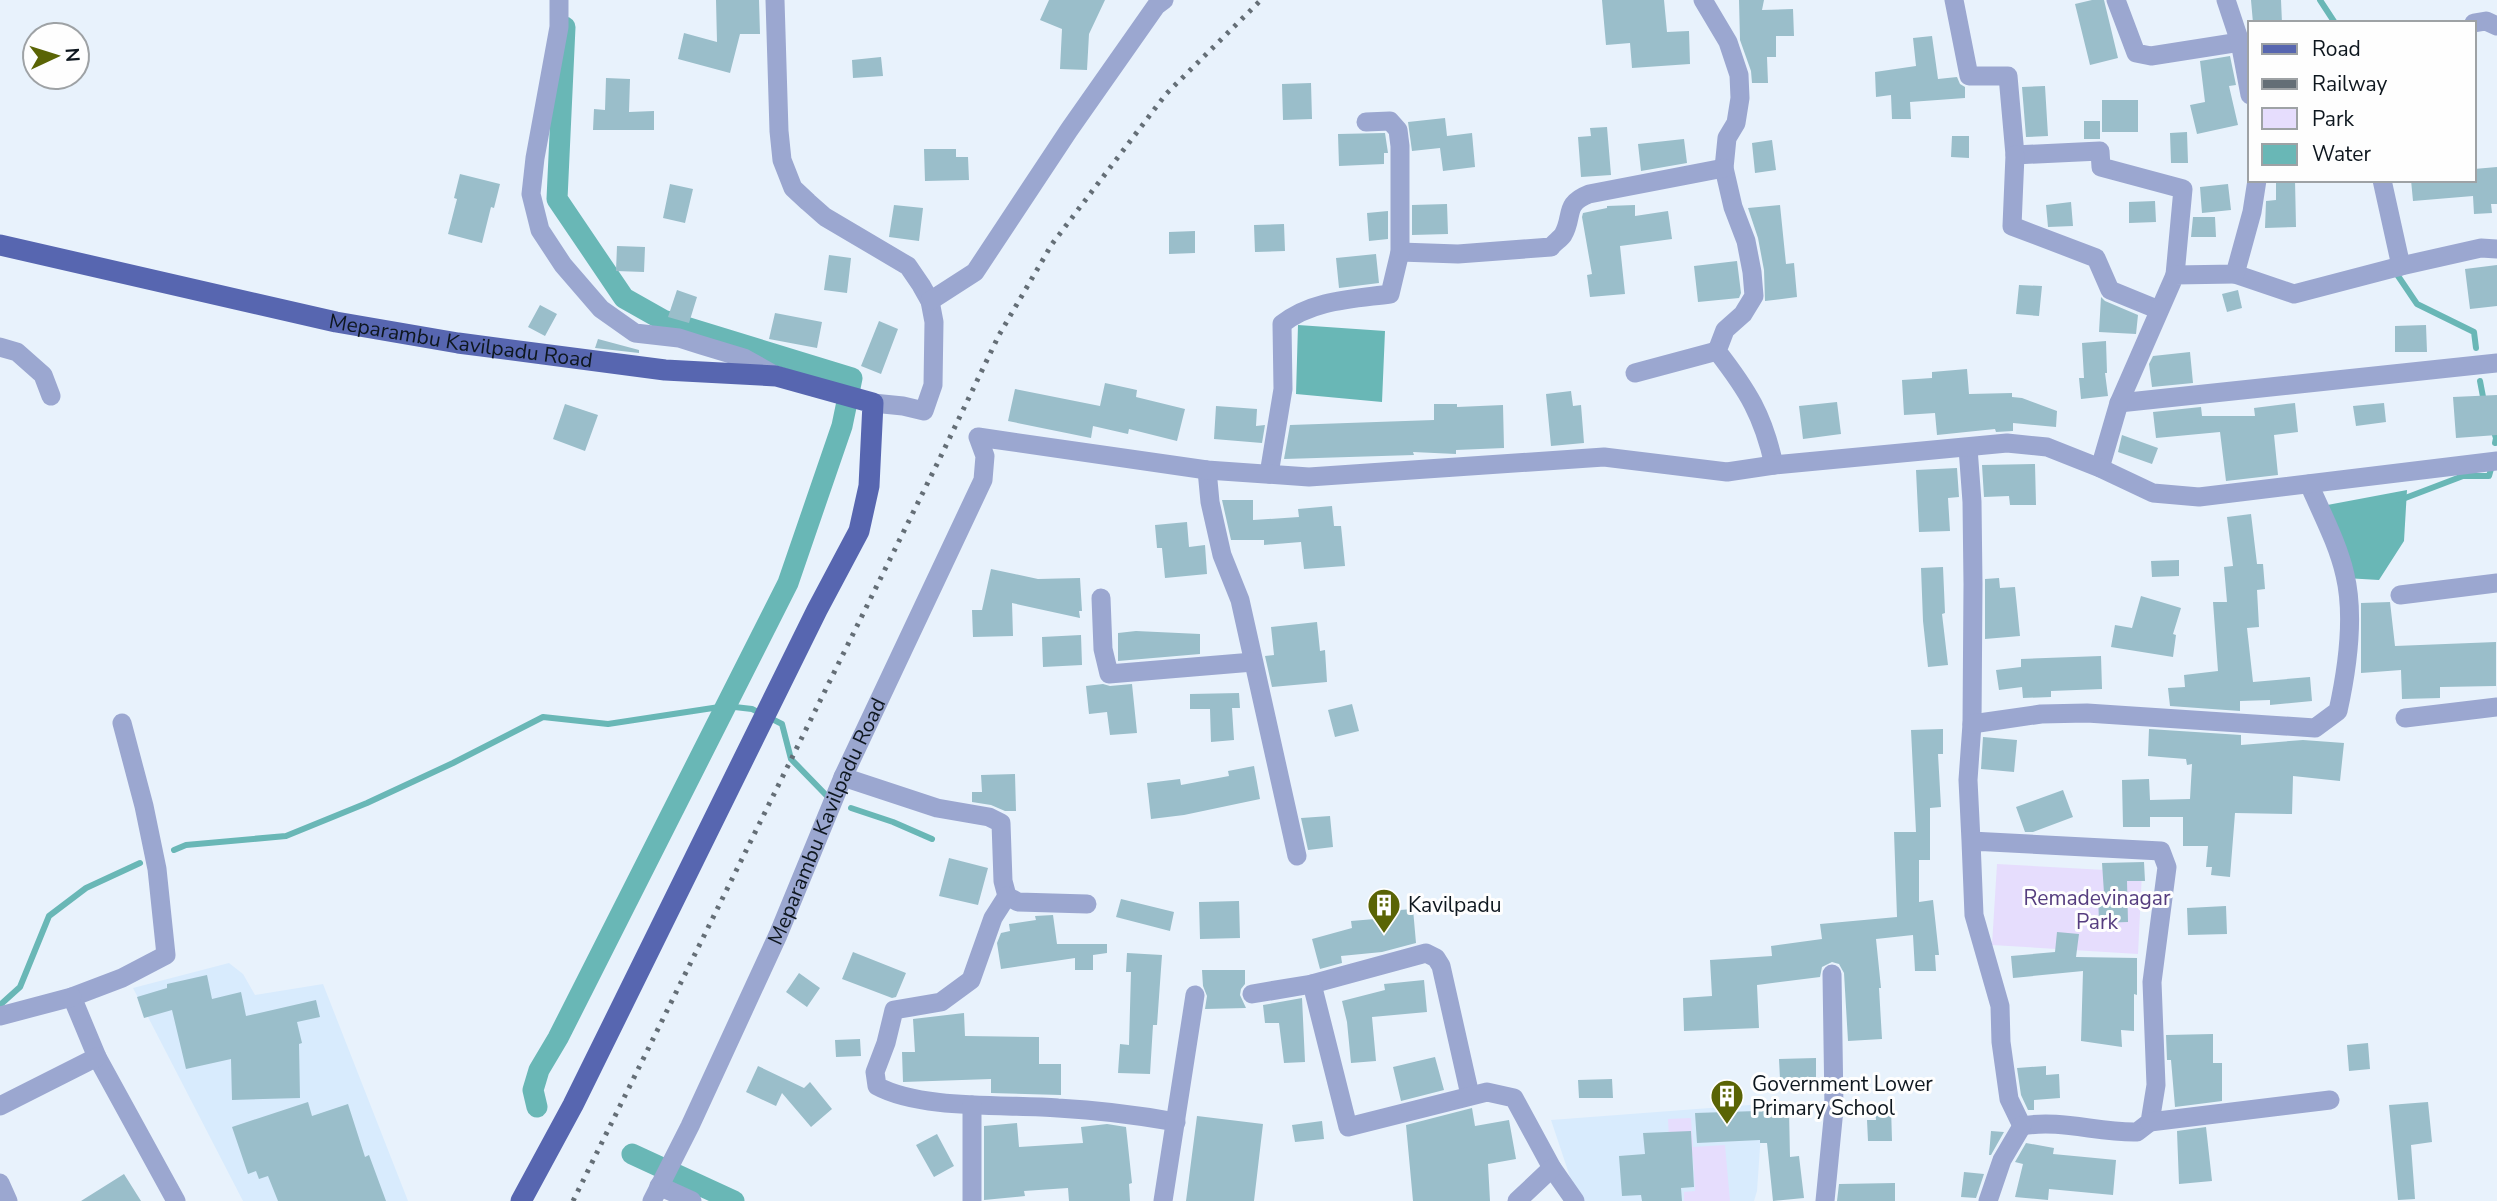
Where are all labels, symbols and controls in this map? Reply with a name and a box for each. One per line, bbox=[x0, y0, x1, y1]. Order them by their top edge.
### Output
north arrow bbox=[21, 21, 91, 91]
legend bbox=[2248, 21, 2476, 182]
text: Road bbox=[2312, 35, 2361, 63]
text: N bbox=[58, 47, 85, 63]
text: Railway bbox=[2312, 70, 2387, 98]
text: Park bbox=[2312, 105, 2354, 133]
text: Water bbox=[2312, 140, 2371, 168]
street label: Meparambu Kavilpadu Road bbox=[327, 307, 594, 374]
street label: Meparambu Kavilpadu Road bbox=[761, 693, 892, 950]
park label: Remadevinagar Park bbox=[2023, 884, 2171, 936]
building icon: Kavilpadu bbox=[1365, 886, 1403, 935]
place label: Kavilpadu bbox=[1408, 891, 1501, 919]
place label: Government Lower Primary School bbox=[1752, 1070, 1933, 1122]
building icon: Government Lower Primary School bbox=[1708, 1077, 1746, 1126]

